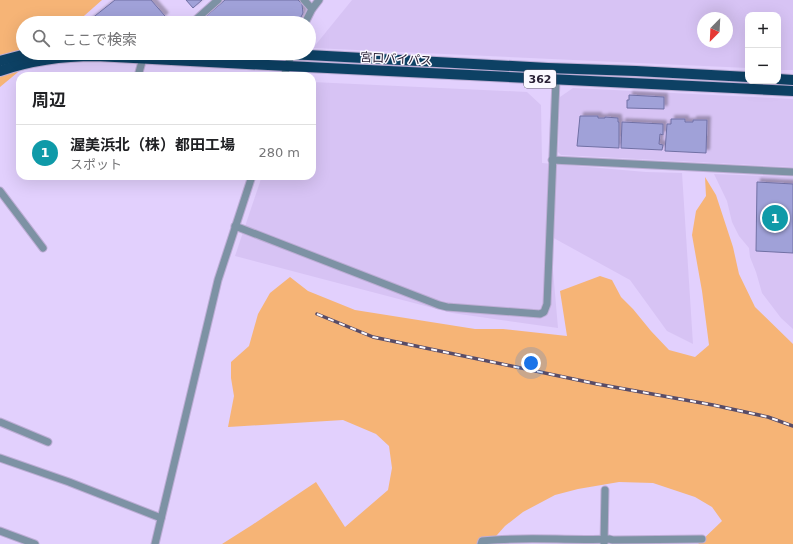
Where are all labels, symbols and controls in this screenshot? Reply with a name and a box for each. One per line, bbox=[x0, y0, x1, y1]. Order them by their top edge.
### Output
north arrow bbox=[697, 12, 733, 48]
map controls bbox=[745, 12, 781, 84]
button: + bbox=[745, 12, 781, 48]
search box bbox=[16, 16, 316, 60]
icon: search bbox=[30, 27, 52, 49]
text: ここで検索 bbox=[62, 31, 137, 49]
button: − bbox=[745, 48, 781, 84]
street label: 宮口バイパス bbox=[360, 50, 432, 68]
road number: 362 bbox=[524, 70, 556, 88]
text: 周辺 bbox=[32, 90, 66, 110]
text: 渥美浜北（株）都田工場 bbox=[70, 136, 235, 154]
text: 1 bbox=[40, 145, 50, 160]
text: 280 m bbox=[258, 145, 300, 160]
text: スポット bbox=[70, 157, 122, 172]
pin: 1 bbox=[762, 203, 788, 233]
your location bbox=[521, 353, 541, 373]

